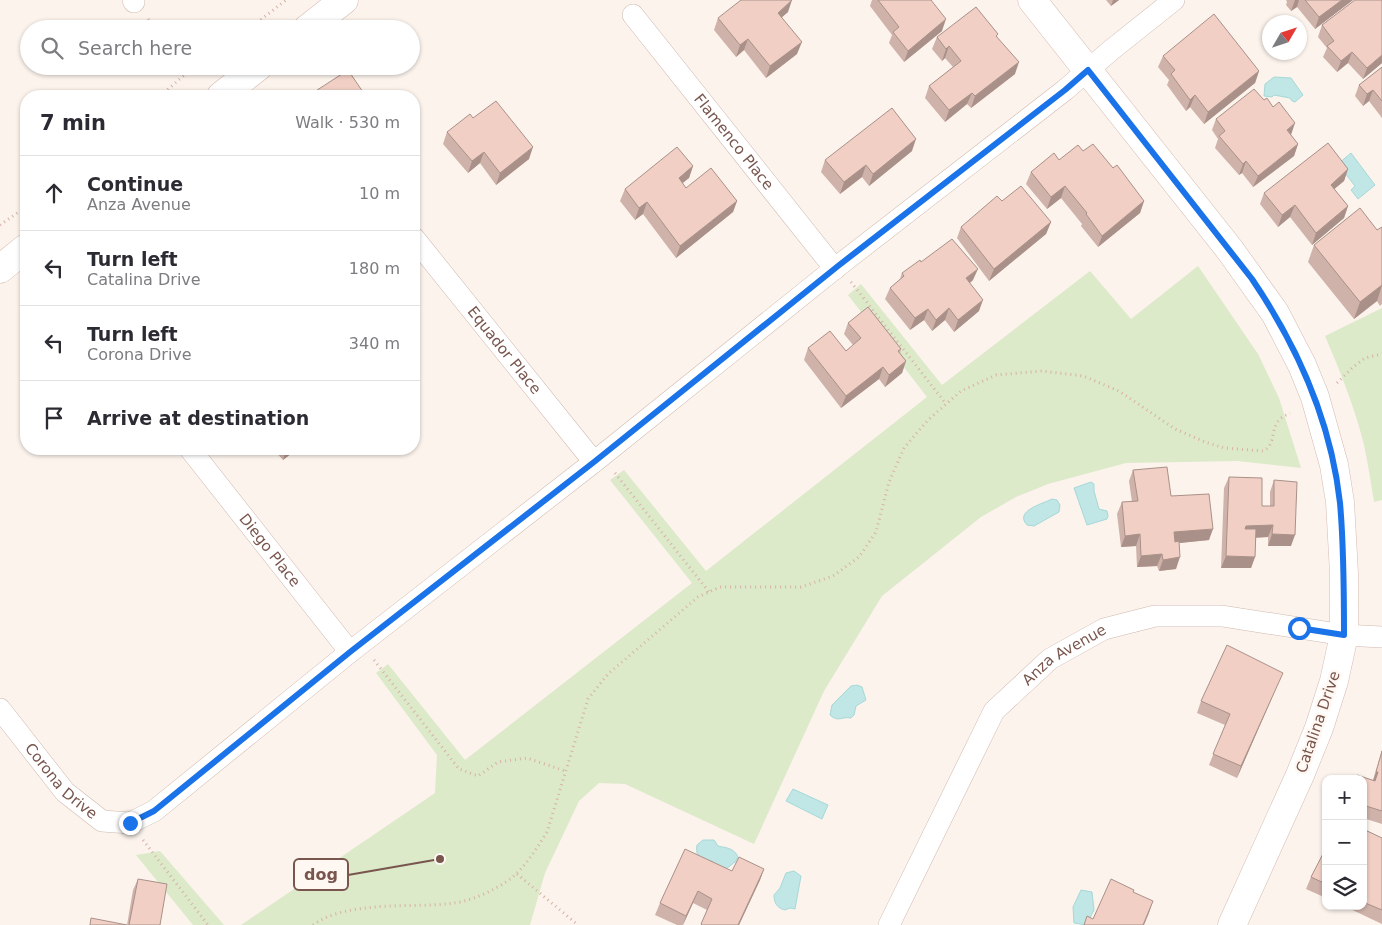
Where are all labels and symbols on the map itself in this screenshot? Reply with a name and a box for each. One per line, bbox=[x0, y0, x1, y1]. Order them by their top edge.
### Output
north arrow bbox=[1262, 15, 1307, 60]
street label: Flamenco Place bbox=[690, 90, 777, 193]
street label: Equador Place bbox=[464, 303, 545, 398]
street label: Diego Place bbox=[235, 510, 304, 591]
route start bbox=[1288, 617, 1311, 640]
street label: Anza Avenue bbox=[1019, 621, 1109, 689]
street label: Catalina Drive bbox=[1292, 669, 1344, 775]
street label: Corona Drive bbox=[21, 740, 101, 823]
route end bbox=[119, 812, 142, 835]
callout: dog bbox=[294, 859, 348, 890]
text: dog bbox=[304, 865, 338, 884]

